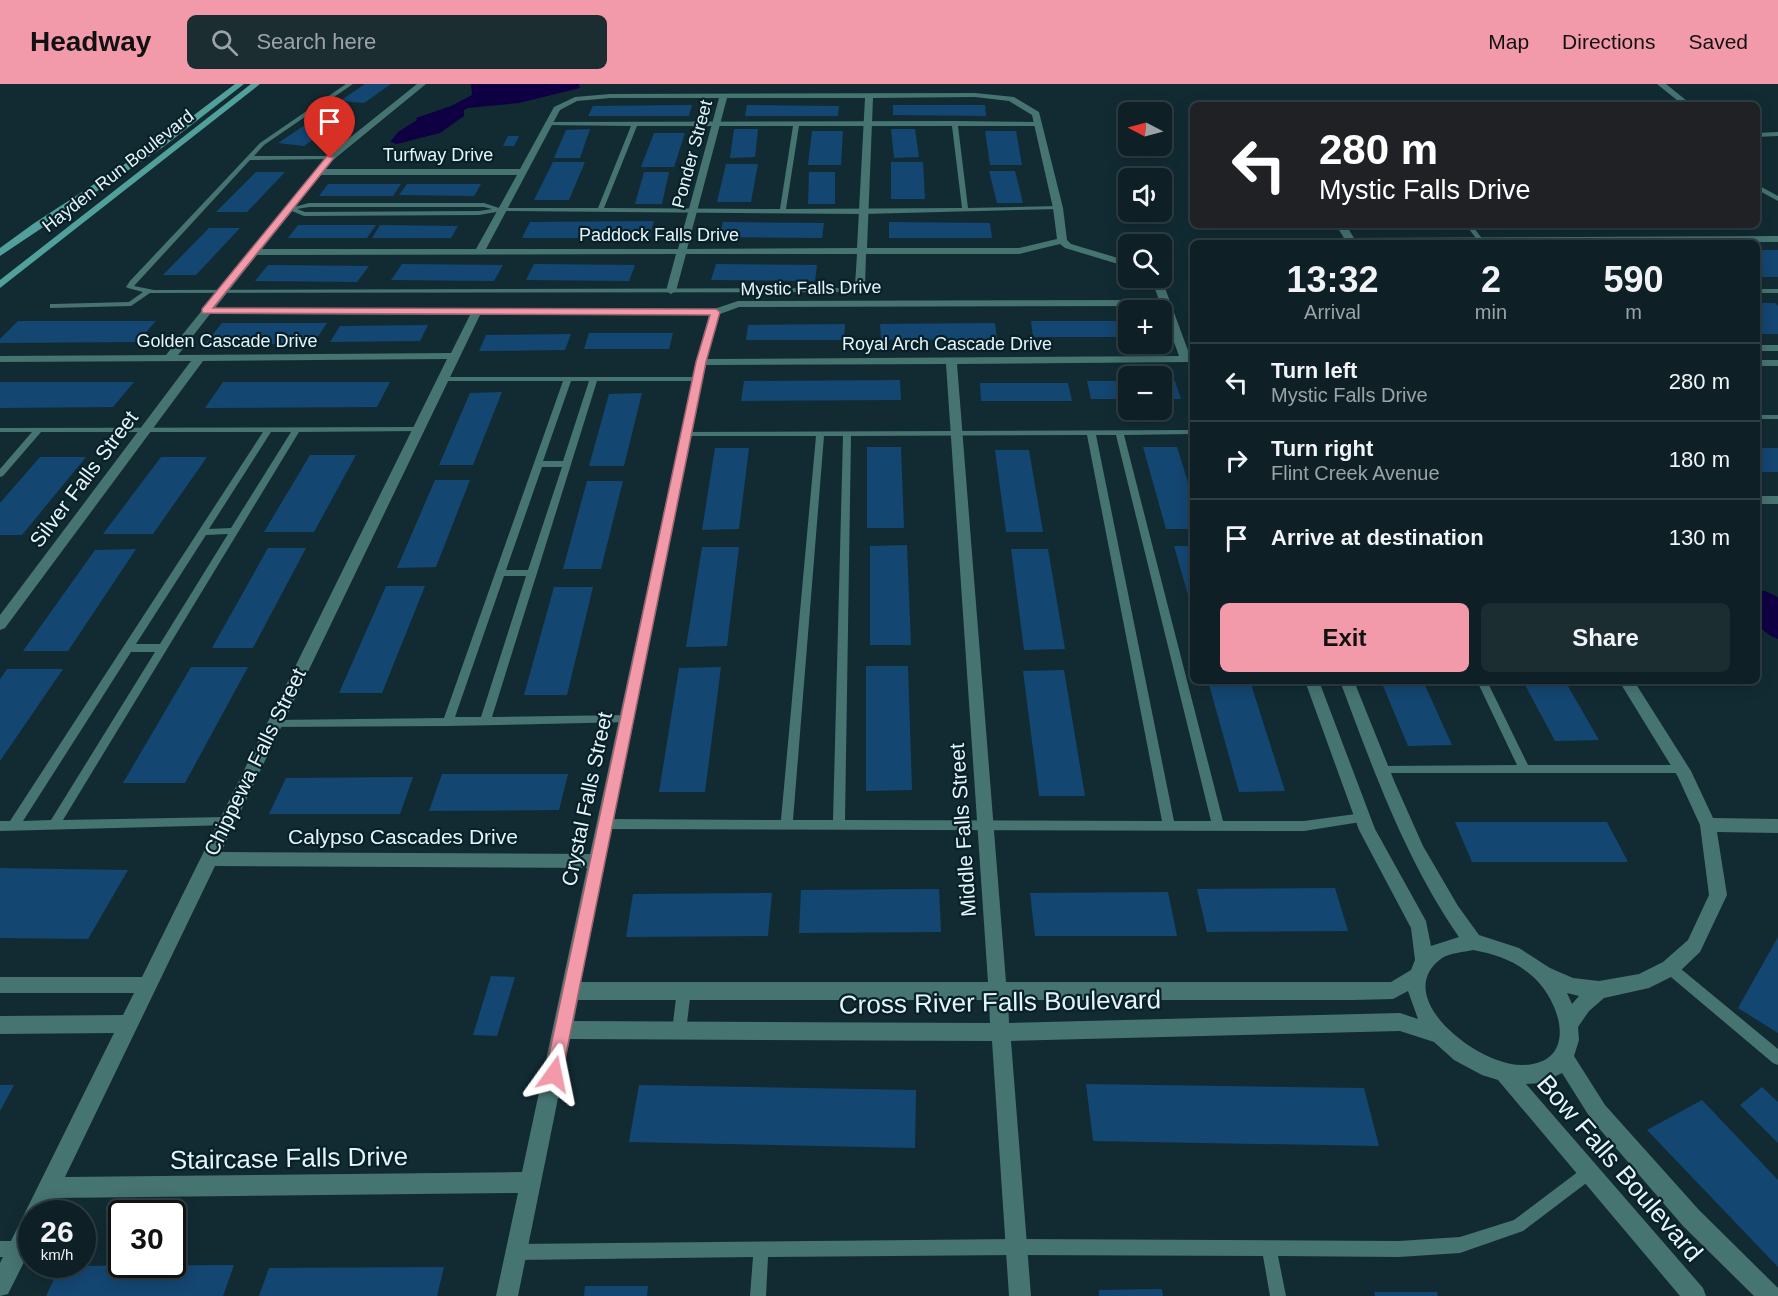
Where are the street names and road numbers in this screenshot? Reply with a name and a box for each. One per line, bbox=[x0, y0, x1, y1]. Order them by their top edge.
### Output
street label: Ponder Street bbox=[668, 98, 716, 210]
street label: Hayden Run Boulevard bbox=[39, 106, 197, 236]
street label: Turfway Drive bbox=[383, 145, 493, 165]
street label: Paddock Falls Drive bbox=[579, 225, 739, 245]
street label: Mystic Falls Drive bbox=[740, 277, 882, 299]
street label: Golden Cascade Drive bbox=[136, 331, 318, 351]
street label: Royal Arch Cascade Drive bbox=[842, 334, 1052, 354]
street label: Silver Falls Street bbox=[25, 406, 142, 551]
street label: Chippewa Falls Street bbox=[199, 664, 310, 859]
street label: Crystal Falls Street bbox=[557, 710, 616, 888]
street label: Middle Falls Street bbox=[945, 742, 980, 918]
street label: Calypso Cascades Drive bbox=[288, 825, 518, 848]
street label: Cross River Falls Boulevard bbox=[839, 984, 1161, 1020]
street label: Bow Falls Boulevard bbox=[1531, 1069, 1709, 1267]
street label: Staircase Falls Drive bbox=[170, 1141, 408, 1175]

